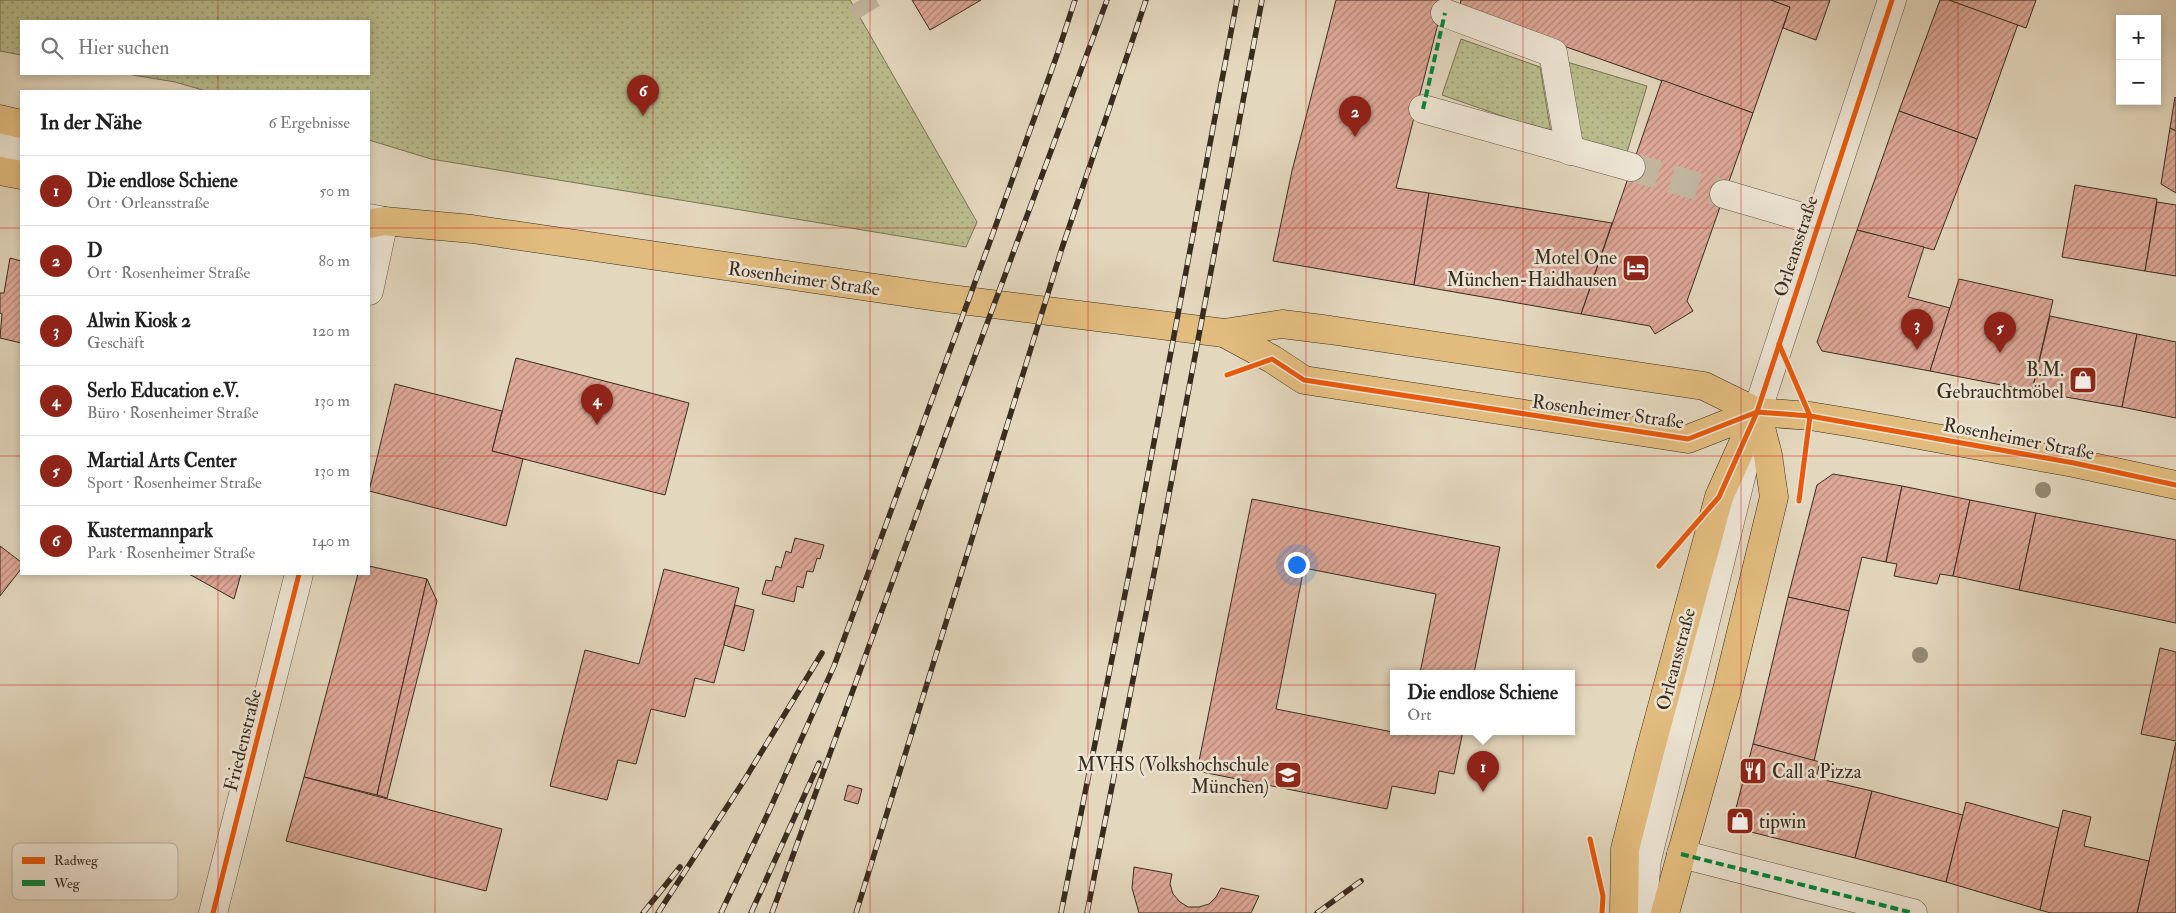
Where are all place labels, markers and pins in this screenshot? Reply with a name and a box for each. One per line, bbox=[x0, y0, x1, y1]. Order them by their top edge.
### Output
pin: 6 bbox=[627, 75, 659, 116]
pin: 2 bbox=[1339, 96, 1371, 137]
place label: Motel One München-Haidhausen bbox=[1446, 246, 1617, 292]
hotel icon: Motel One München-Haidhausen bbox=[1621, 253, 1651, 283]
pin: 3 bbox=[1901, 309, 1933, 350]
pin: 5 bbox=[1984, 312, 2016, 353]
place label: B.M. Gebrauchtmöbel bbox=[1936, 358, 2064, 404]
shop icon: B.M. Gebrauchtmöbel bbox=[2068, 365, 2098, 395]
pin: 4 bbox=[581, 384, 613, 425]
pin: 1 bbox=[1467, 751, 1499, 792]
place label: MVHS (Volkshochschule München) bbox=[1077, 753, 1269, 799]
restaurant icon: Call a Pizza bbox=[1738, 756, 1768, 786]
school or university icon: MVHS (Volkshochschule München) bbox=[1273, 760, 1303, 790]
place label: Call a Pizza bbox=[1772, 760, 1862, 784]
shop icon: tipwin bbox=[1725, 806, 1755, 836]
place label: tipwin bbox=[1759, 810, 1806, 835]

